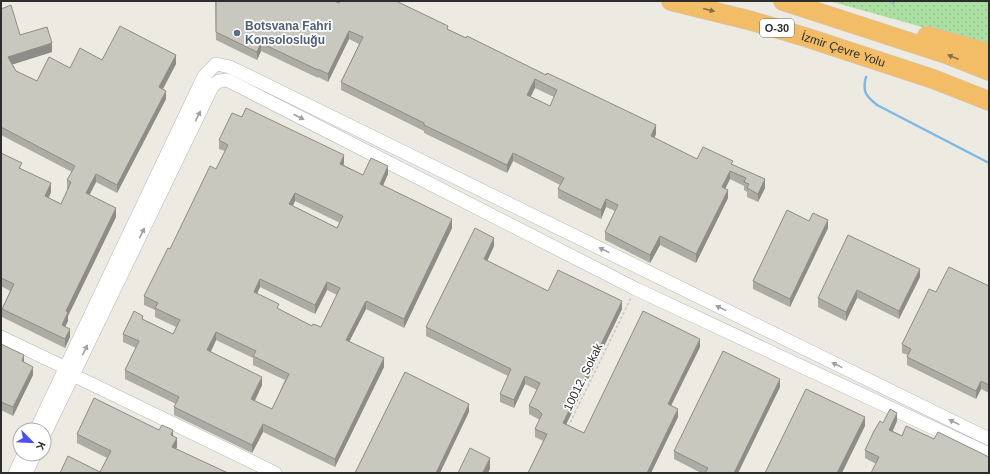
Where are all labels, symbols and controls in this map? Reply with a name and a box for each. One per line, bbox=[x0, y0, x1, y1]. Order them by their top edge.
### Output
one-way arrow bbox=[703, 8, 715, 14]
place label: Botsvana Fahri Konsolosluğu bbox=[245, 19, 332, 47]
road number: O-30 bbox=[760, 19, 794, 37]
marker: Botsvana Fahri Konsolosluğu bbox=[232, 28, 242, 38]
street label: İzmir Çevre Yolu bbox=[800, 29, 887, 70]
one-way arrow bbox=[947, 54, 958, 60]
one-way arrow bbox=[195, 110, 201, 121]
one-way arrow bbox=[293, 114, 305, 120]
one-way arrow bbox=[139, 227, 145, 238]
one-way arrow bbox=[598, 247, 610, 254]
one-way arrow bbox=[715, 305, 726, 311]
street label: 10012. Sokak bbox=[561, 340, 606, 413]
one-way arrow bbox=[82, 344, 88, 356]
one-way arrow bbox=[832, 362, 843, 368]
one-way arrow bbox=[948, 419, 960, 425]
north arrow bbox=[12, 422, 52, 462]
text: K bbox=[34, 440, 48, 452]

